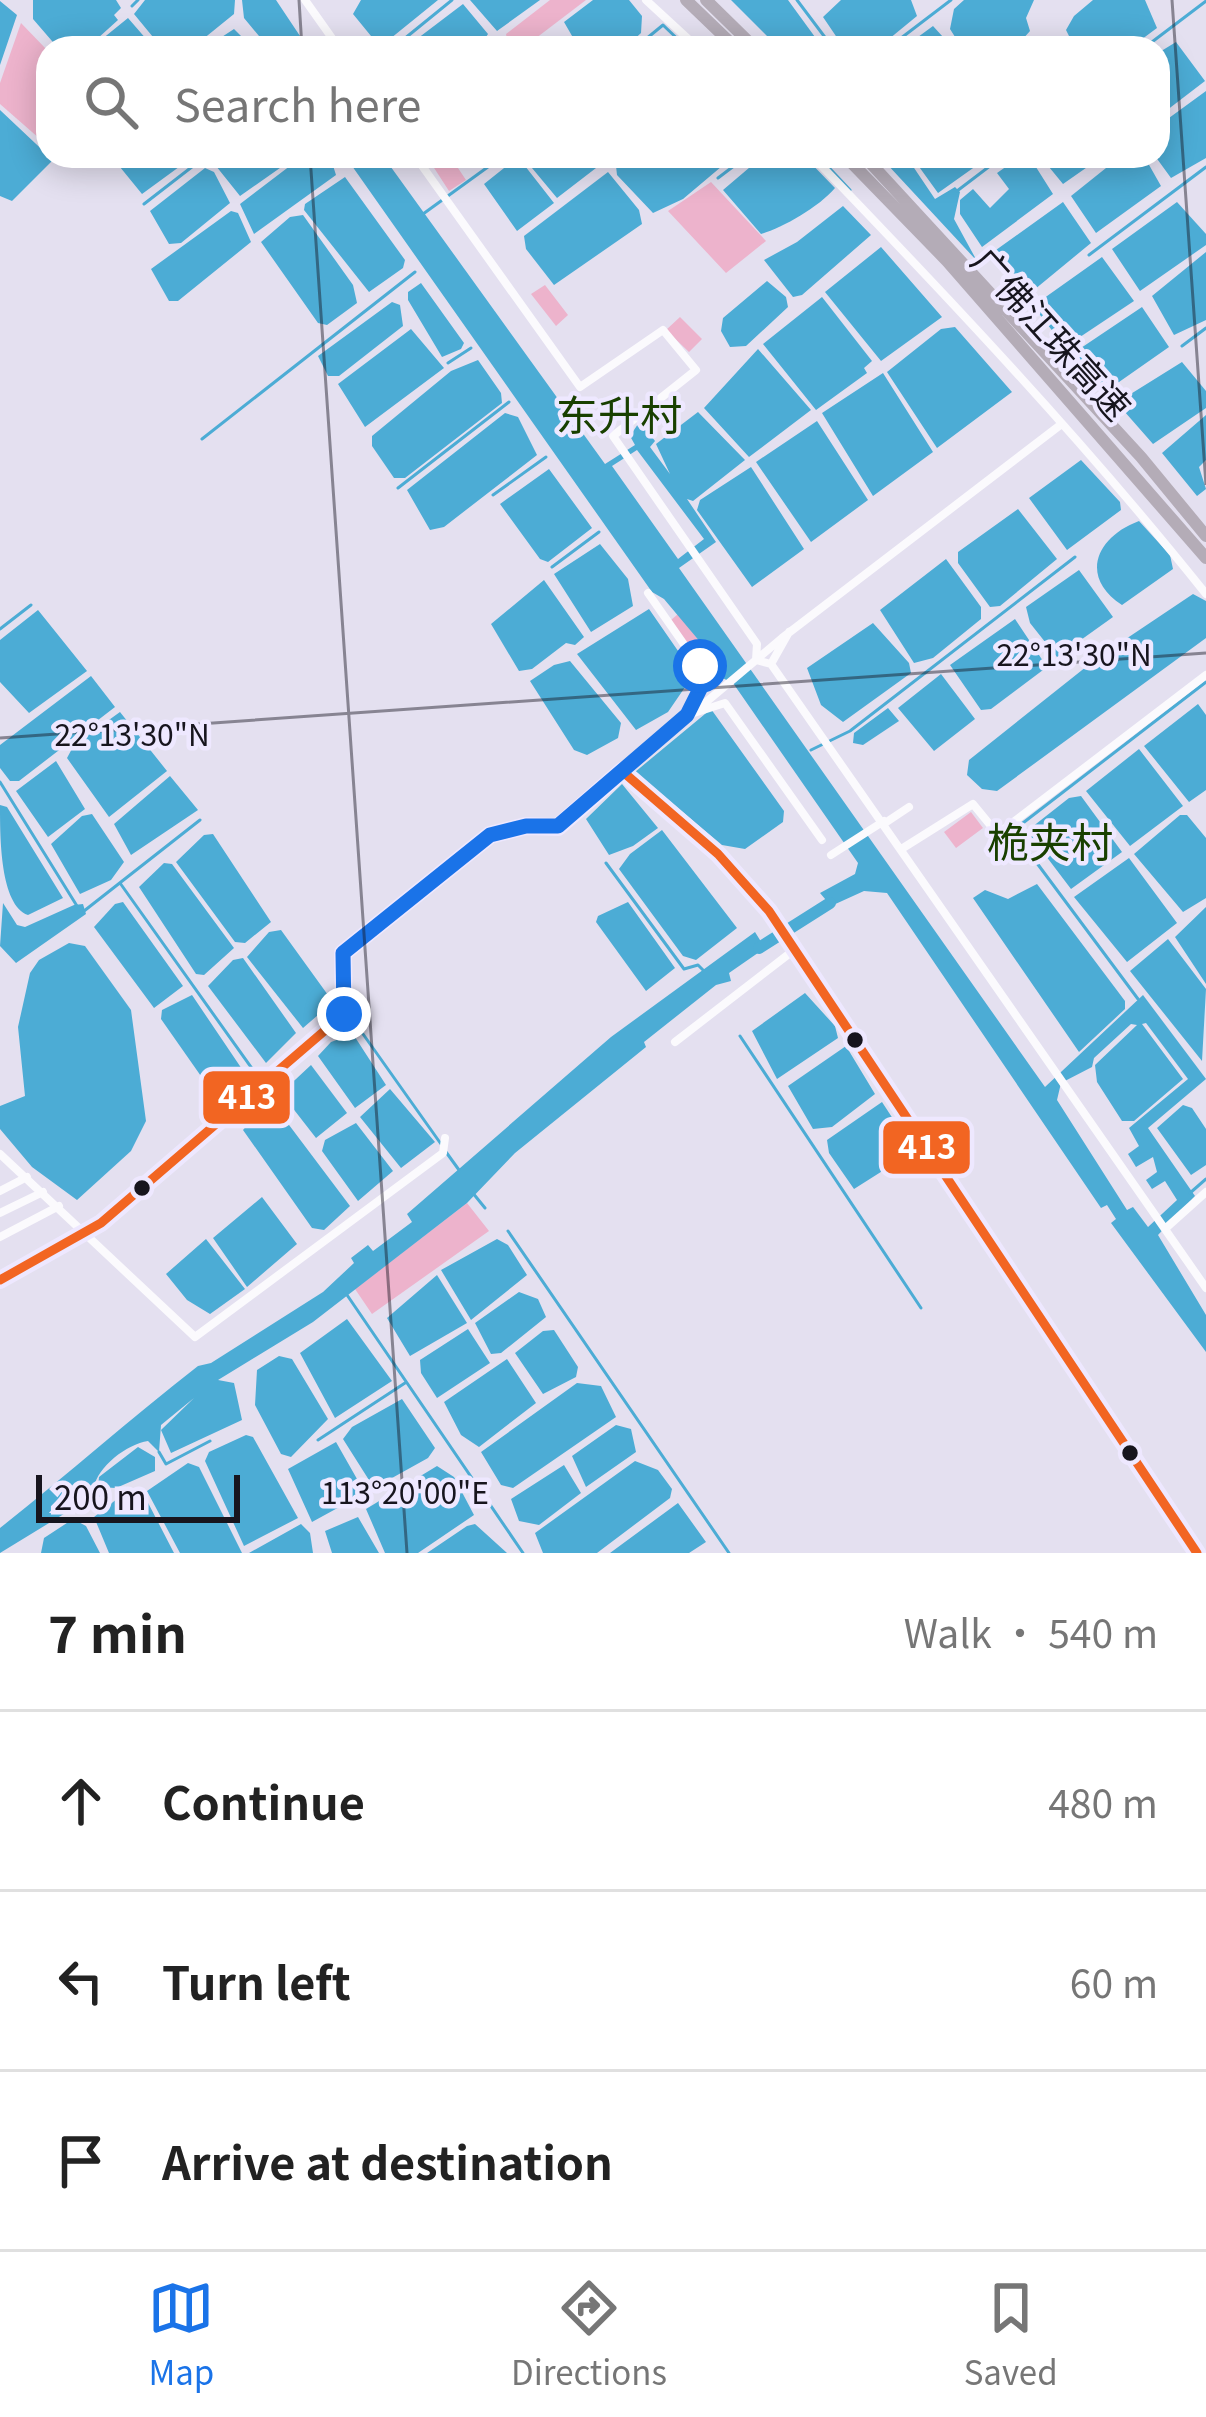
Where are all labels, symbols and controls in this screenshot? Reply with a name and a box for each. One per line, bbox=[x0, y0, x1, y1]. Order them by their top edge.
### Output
search box bbox=[36, 36, 1170, 168]
icon: search bbox=[78, 69, 144, 135]
text: Search here bbox=[174, 70, 421, 135]
street label: 广佛江珠高速 bbox=[962, 234, 1145, 430]
district label: 东升村 bbox=[556, 382, 682, 443]
text: 22°13'30"N bbox=[996, 631, 1152, 675]
route start bbox=[673, 639, 727, 693]
text: 22°13'30"N bbox=[54, 711, 210, 755]
district label: 桅夹村 bbox=[987, 809, 1113, 870]
route end bbox=[317, 987, 371, 1041]
unlabelled marker bbox=[844, 1029, 866, 1051]
line badge: 413 bbox=[201, 1069, 292, 1126]
text: 413 bbox=[218, 1071, 276, 1119]
line badge: 413 bbox=[881, 1119, 972, 1176]
text: 413 bbox=[898, 1121, 956, 1169]
unlabelled marker bbox=[131, 1177, 153, 1199]
unlabelled marker bbox=[1119, 1442, 1141, 1464]
scale bar bbox=[36, 1469, 240, 1522]
text: 113°20'00"E bbox=[321, 1469, 489, 1513]
text: 200 m bbox=[54, 1472, 147, 1520]
text: 7 min bbox=[48, 1594, 187, 1668]
text: Walk · 540 m bbox=[904, 1603, 1158, 1659]
icon: ahead bbox=[48, 1768, 114, 1834]
text: Continue bbox=[162, 1768, 365, 1833]
text: 480 m bbox=[1048, 1773, 1158, 1829]
icon: left bbox=[48, 1948, 114, 2014]
text: Turn left bbox=[162, 1948, 351, 2013]
text: 60 m bbox=[1070, 1953, 1158, 2009]
icon: arrive bbox=[48, 2128, 114, 2194]
text: Arrive at destination bbox=[162, 2128, 613, 2193]
tab: Map bbox=[148, 2275, 214, 2395]
tab: Directions bbox=[511, 2275, 667, 2395]
tab: Saved bbox=[964, 2275, 1058, 2395]

